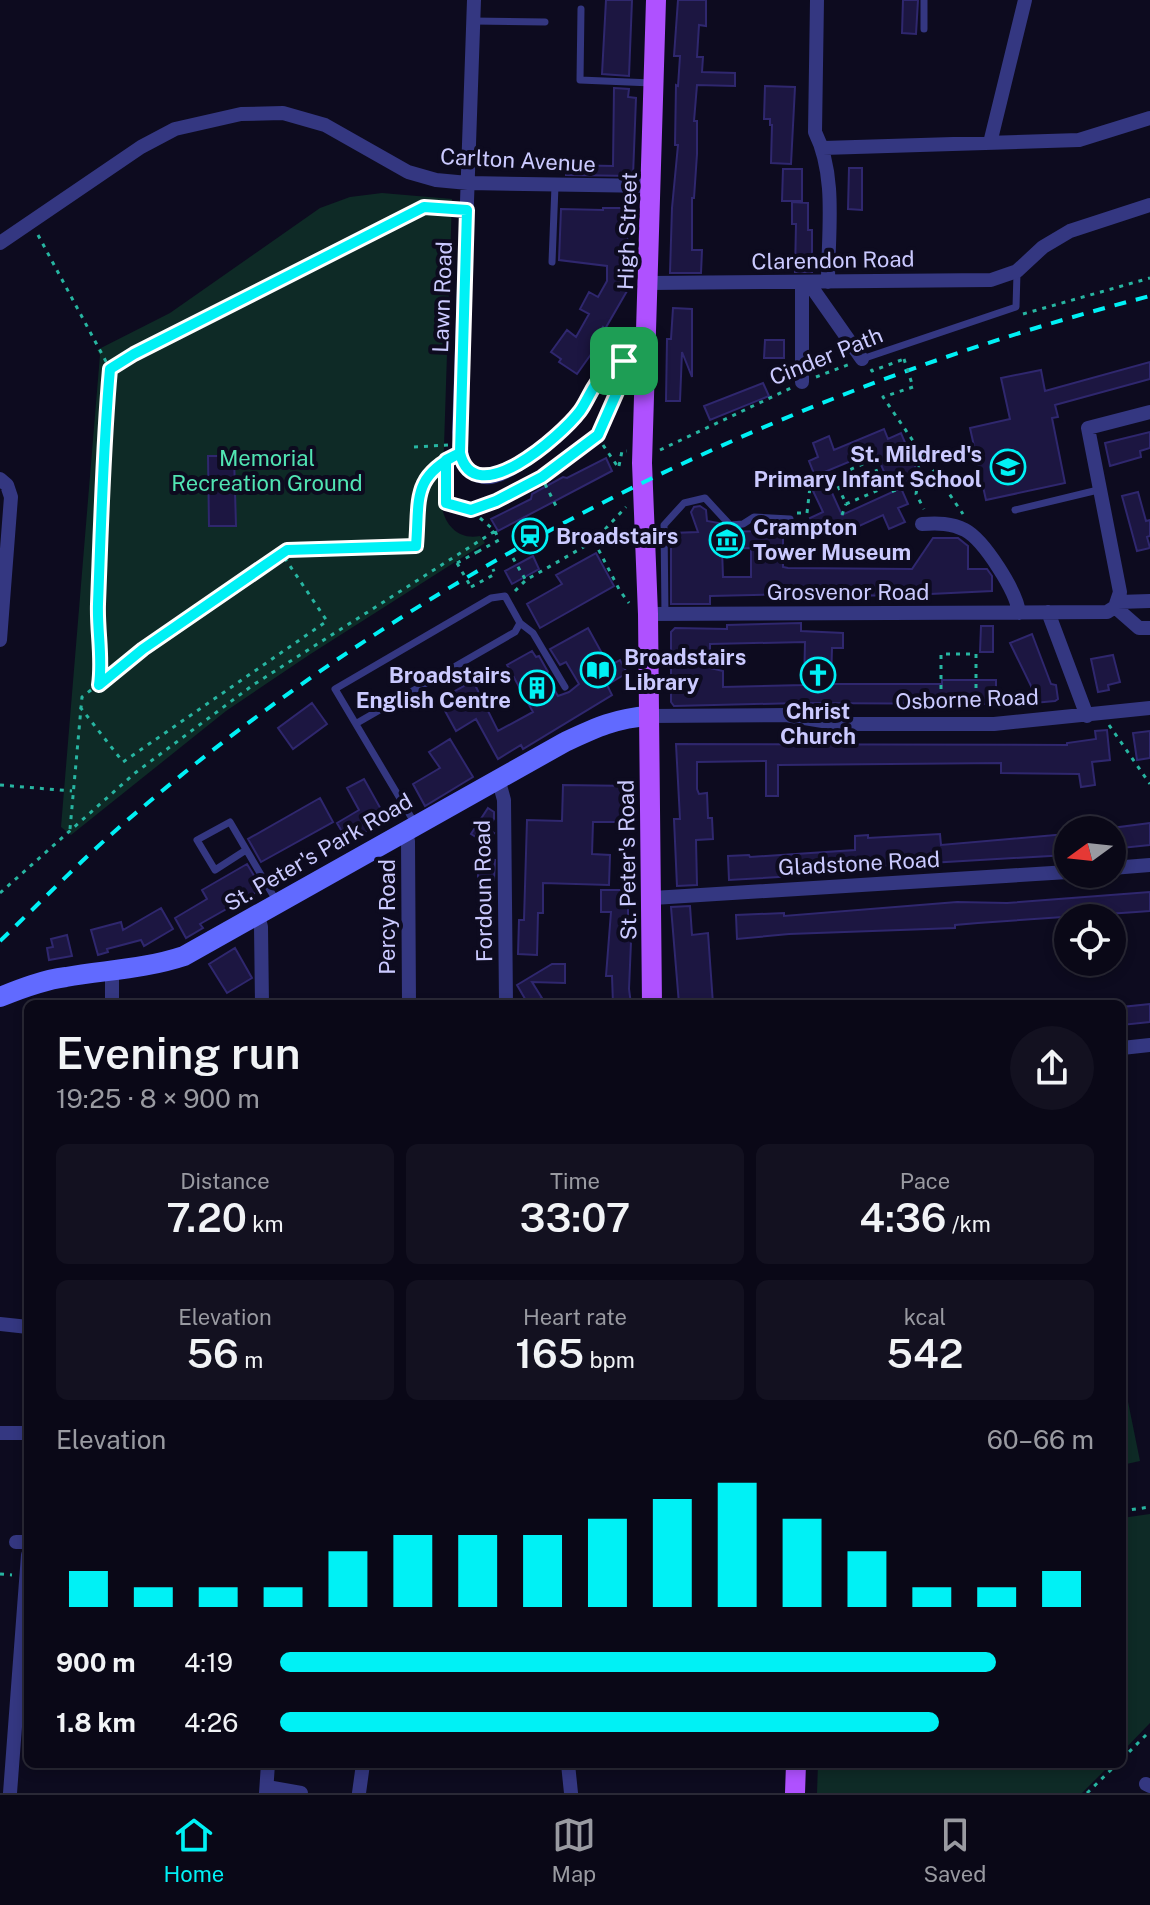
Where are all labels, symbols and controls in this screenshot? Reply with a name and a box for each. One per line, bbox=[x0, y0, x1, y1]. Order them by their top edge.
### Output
street label: Carlton Avenue bbox=[439, 143, 597, 177]
street label: High Street bbox=[612, 171, 642, 291]
street label: Lawn Road bbox=[427, 241, 457, 353]
street label: Clarendon Road bbox=[751, 246, 915, 274]
street label: Cinder Path bbox=[766, 322, 886, 390]
pin bbox=[590, 327, 658, 395]
icon: arrive bbox=[602, 339, 646, 383]
place label: St. Mildred's Primary Infant School bbox=[754, 441, 982, 492]
park label: Memorial Recreation Ground bbox=[171, 445, 363, 496]
school or university icon: St. Mildred's Primary Infant School bbox=[989, 448, 1027, 486]
place label: Crampton Tower Museum bbox=[753, 514, 911, 565]
station icon: Broadstairs bbox=[511, 517, 549, 555]
museum icon: Crampton Tower Museum bbox=[708, 521, 746, 559]
place label: Broadstairs bbox=[556, 523, 678, 549]
street label: Grosvenor Road bbox=[767, 579, 929, 605]
place label: Broadstairs Library bbox=[624, 644, 746, 695]
library icon: Broadstairs Library bbox=[579, 651, 617, 689]
church icon: Christ Church bbox=[799, 656, 837, 694]
place label: Broadstairs English Centre bbox=[356, 662, 511, 713]
building icon: Broadstairs English Centre bbox=[518, 669, 556, 707]
street label: Osborne Road bbox=[895, 683, 1039, 715]
place label: Christ Church bbox=[780, 698, 856, 749]
street label: St. Peter's Road bbox=[613, 780, 641, 940]
street label: St. Peter's Park Road bbox=[219, 788, 417, 916]
north arrow bbox=[1054, 816, 1126, 888]
map controls bbox=[1054, 816, 1126, 976]
street label: Fordoun Road bbox=[469, 820, 497, 962]
street label: Gladstone Road bbox=[777, 846, 941, 880]
street label: Percy Road bbox=[374, 859, 400, 975]
button: locate bbox=[1054, 904, 1126, 976]
button: share bbox=[1010, 1026, 1094, 1110]
text: Evening run bbox=[56, 1027, 301, 1079]
text: 19:25 · 8 × 900 m bbox=[56, 1083, 260, 1114]
text: Distance bbox=[180, 1168, 270, 1194]
text: Time bbox=[550, 1168, 600, 1194]
text: Pace bbox=[900, 1168, 950, 1194]
text: 7.20 bbox=[166, 1194, 247, 1241]
text: 33:07 bbox=[520, 1194, 630, 1241]
text: 4:36 bbox=[859, 1194, 946, 1241]
text: km bbox=[247, 1211, 284, 1237]
text: /km bbox=[946, 1211, 991, 1237]
text: Elevation bbox=[178, 1304, 272, 1330]
text: Heart rate bbox=[523, 1304, 627, 1330]
text: kcal bbox=[904, 1304, 946, 1330]
text: 56 bbox=[187, 1330, 239, 1377]
text: 165 bbox=[515, 1330, 584, 1377]
text: 542 bbox=[887, 1330, 963, 1377]
text: m bbox=[239, 1347, 263, 1373]
text: bpm bbox=[584, 1347, 635, 1373]
text: Elevation bbox=[56, 1424, 166, 1455]
text: 60–66 m bbox=[987, 1424, 1094, 1455]
text: 900 m bbox=[56, 1647, 136, 1678]
text: 4:19 bbox=[184, 1647, 233, 1678]
text: 1.8 km bbox=[56, 1707, 136, 1738]
text: 4:26 bbox=[184, 1707, 238, 1738]
tab: Home bbox=[164, 1813, 224, 1887]
tab: Map bbox=[551, 1813, 596, 1887]
tab: Saved bbox=[923, 1813, 986, 1887]

